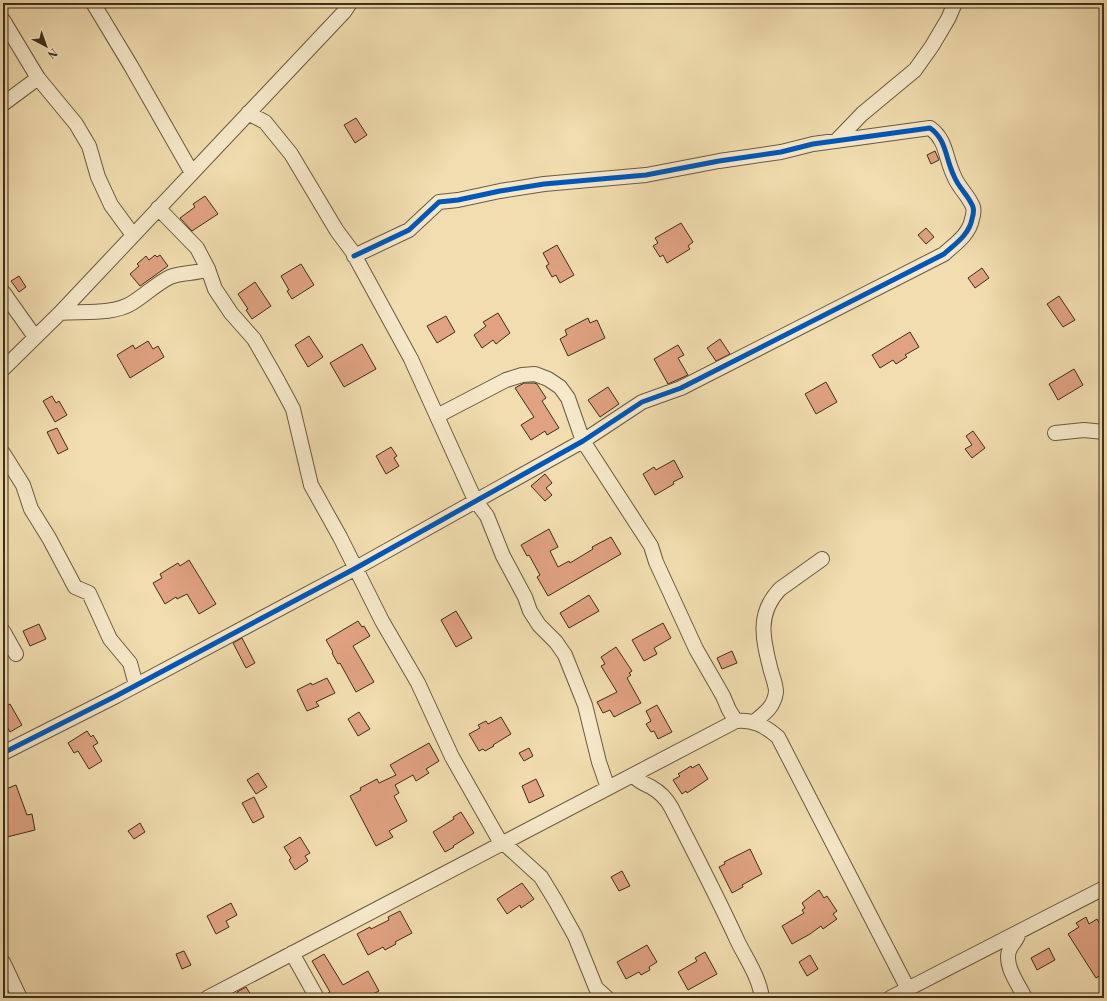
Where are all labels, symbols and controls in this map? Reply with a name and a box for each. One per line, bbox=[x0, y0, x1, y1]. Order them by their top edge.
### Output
north arrow bbox=[26, 26, 66, 66]
text: N bbox=[44, 45, 60, 61]

